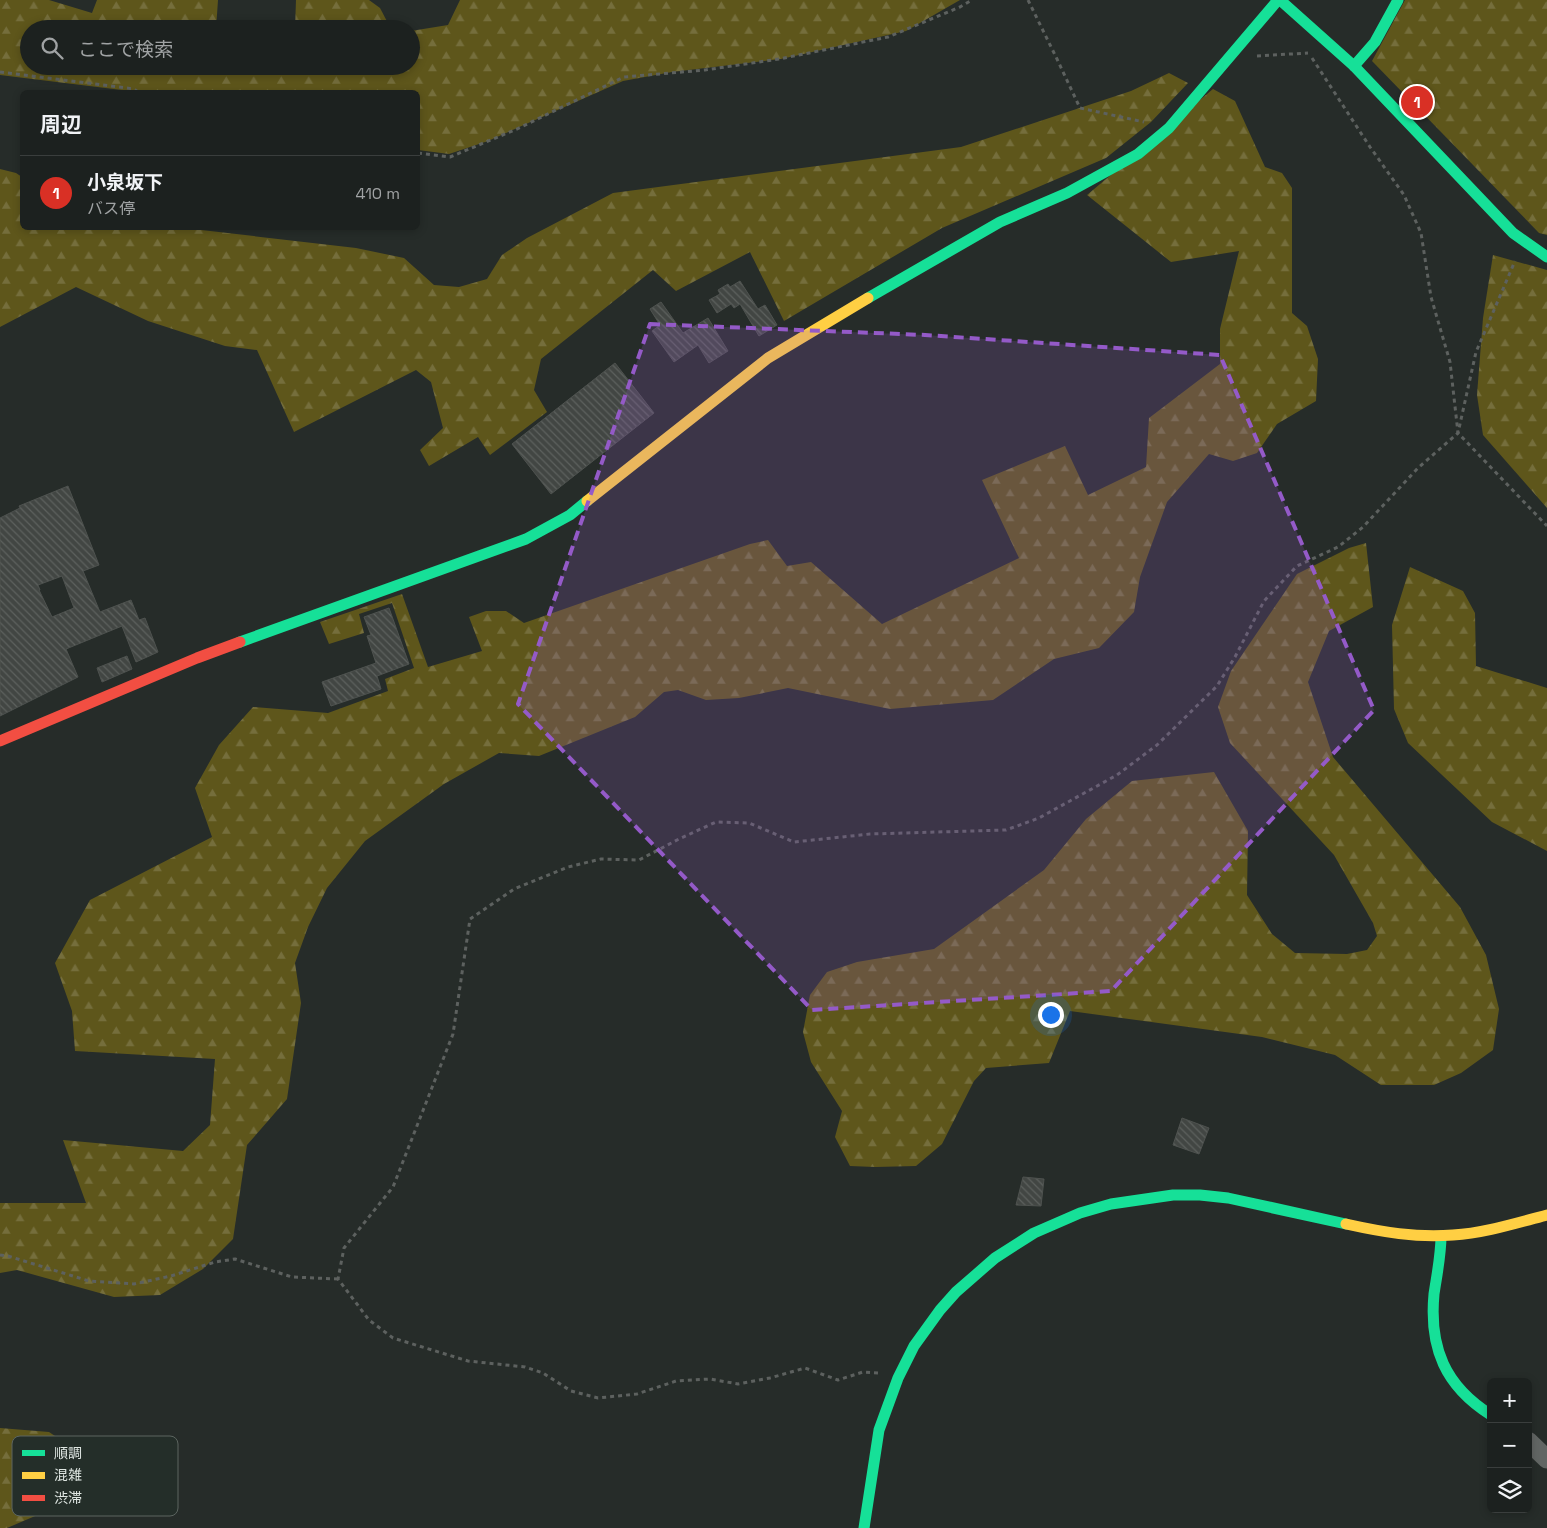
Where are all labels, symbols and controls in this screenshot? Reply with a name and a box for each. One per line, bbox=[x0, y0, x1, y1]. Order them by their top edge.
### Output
search box bbox=[20, 20, 420, 75]
icon: search bbox=[38, 34, 66, 62]
text: ここで検索 bbox=[78, 37, 173, 62]
pin: 1 bbox=[1401, 83, 1433, 121]
text: 周辺 bbox=[40, 111, 82, 138]
text: 小泉坂下 bbox=[87, 170, 163, 195]
text: 1 bbox=[52, 183, 60, 204]
text: 410 m bbox=[356, 183, 400, 204]
text: バス停 bbox=[87, 198, 135, 219]
your location bbox=[1038, 1002, 1064, 1028]
map controls bbox=[1487, 1378, 1532, 1513]
button: + bbox=[1487, 1378, 1532, 1423]
button: − bbox=[1487, 1423, 1532, 1468]
legend bbox=[12, 1436, 178, 1516]
text: 順調 bbox=[54, 1444, 82, 1462]
text: 混雑 bbox=[54, 1466, 82, 1484]
button: layers bbox=[1487, 1468, 1532, 1513]
text: 渋滞 bbox=[54, 1489, 82, 1507]

